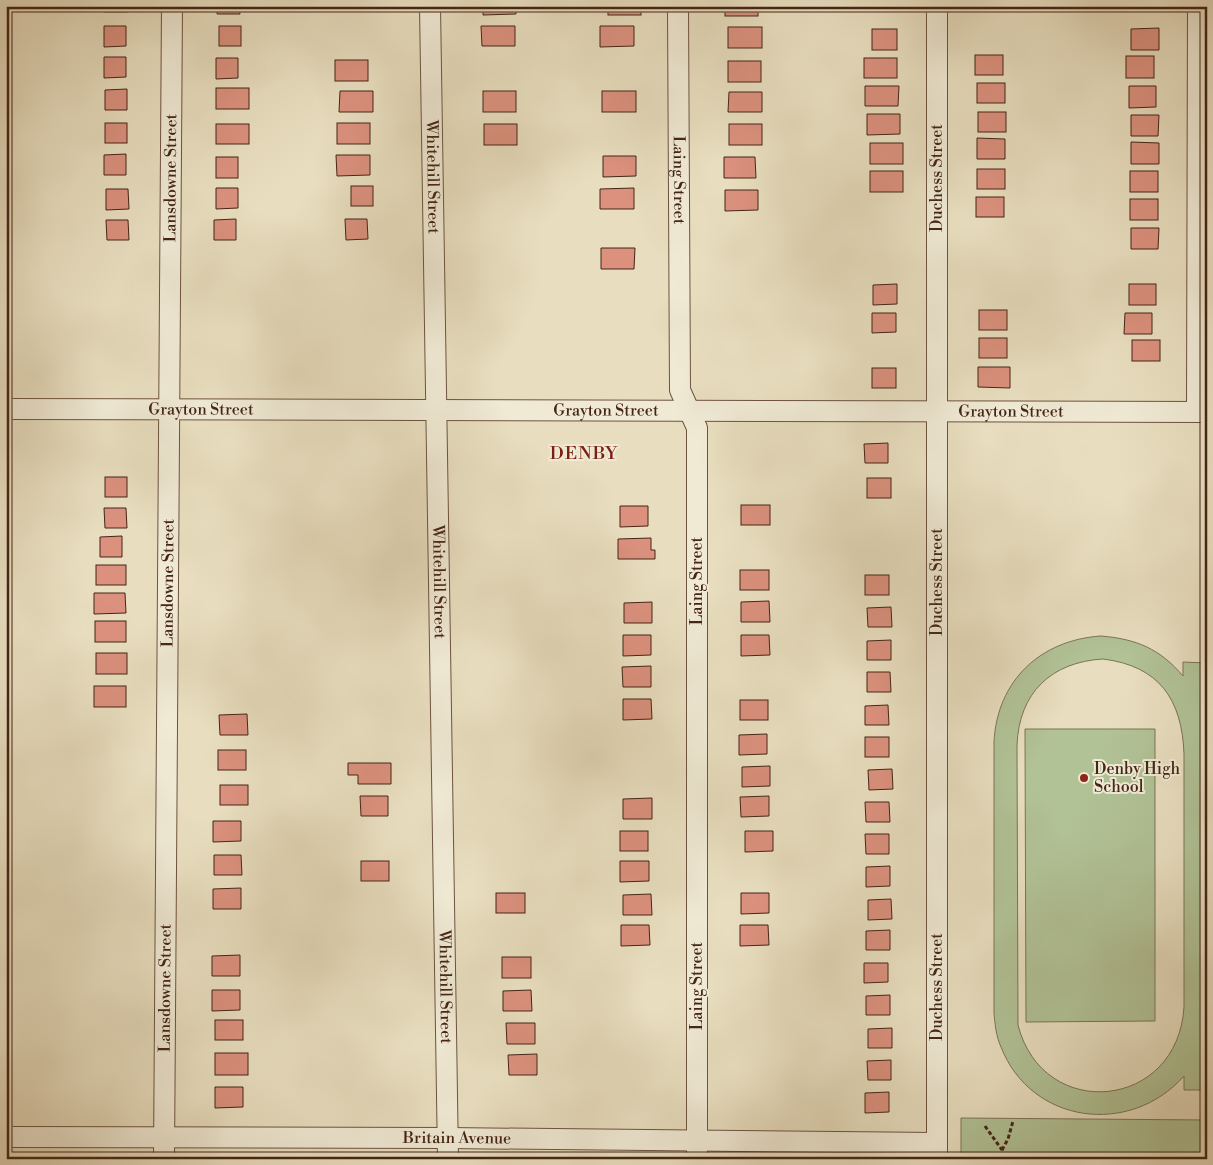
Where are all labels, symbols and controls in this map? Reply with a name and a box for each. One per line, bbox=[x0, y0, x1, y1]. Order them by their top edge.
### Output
street label: Lansdowne Street bbox=[160, 113, 181, 242]
street label: Whitehill Street bbox=[422, 119, 444, 234]
street label: Duchess Street bbox=[927, 124, 947, 232]
street label: Laing Street bbox=[669, 136, 689, 225]
street label: Grayton Street bbox=[148, 399, 254, 420]
street label: Grayton Street bbox=[553, 400, 659, 421]
street label: Grayton Street bbox=[958, 401, 1064, 422]
district label: DENBY bbox=[550, 442, 618, 465]
street label: Lansdowne Street bbox=[158, 518, 178, 647]
street label: Whitehill Street bbox=[428, 524, 450, 639]
street label: Duchess Street bbox=[927, 528, 947, 636]
street label: Laing Street bbox=[687, 536, 707, 625]
place label: Denby High School bbox=[1094, 759, 1180, 797]
marker: Denby High School bbox=[1078, 772, 1090, 784]
street label: Lansdowne Street bbox=[155, 923, 176, 1052]
street label: Whitehill Street bbox=[434, 929, 456, 1044]
street label: Duchess Street bbox=[927, 933, 947, 1041]
street label: Laing Street bbox=[687, 941, 707, 1030]
street label: Britain Avenue bbox=[402, 1128, 511, 1149]

